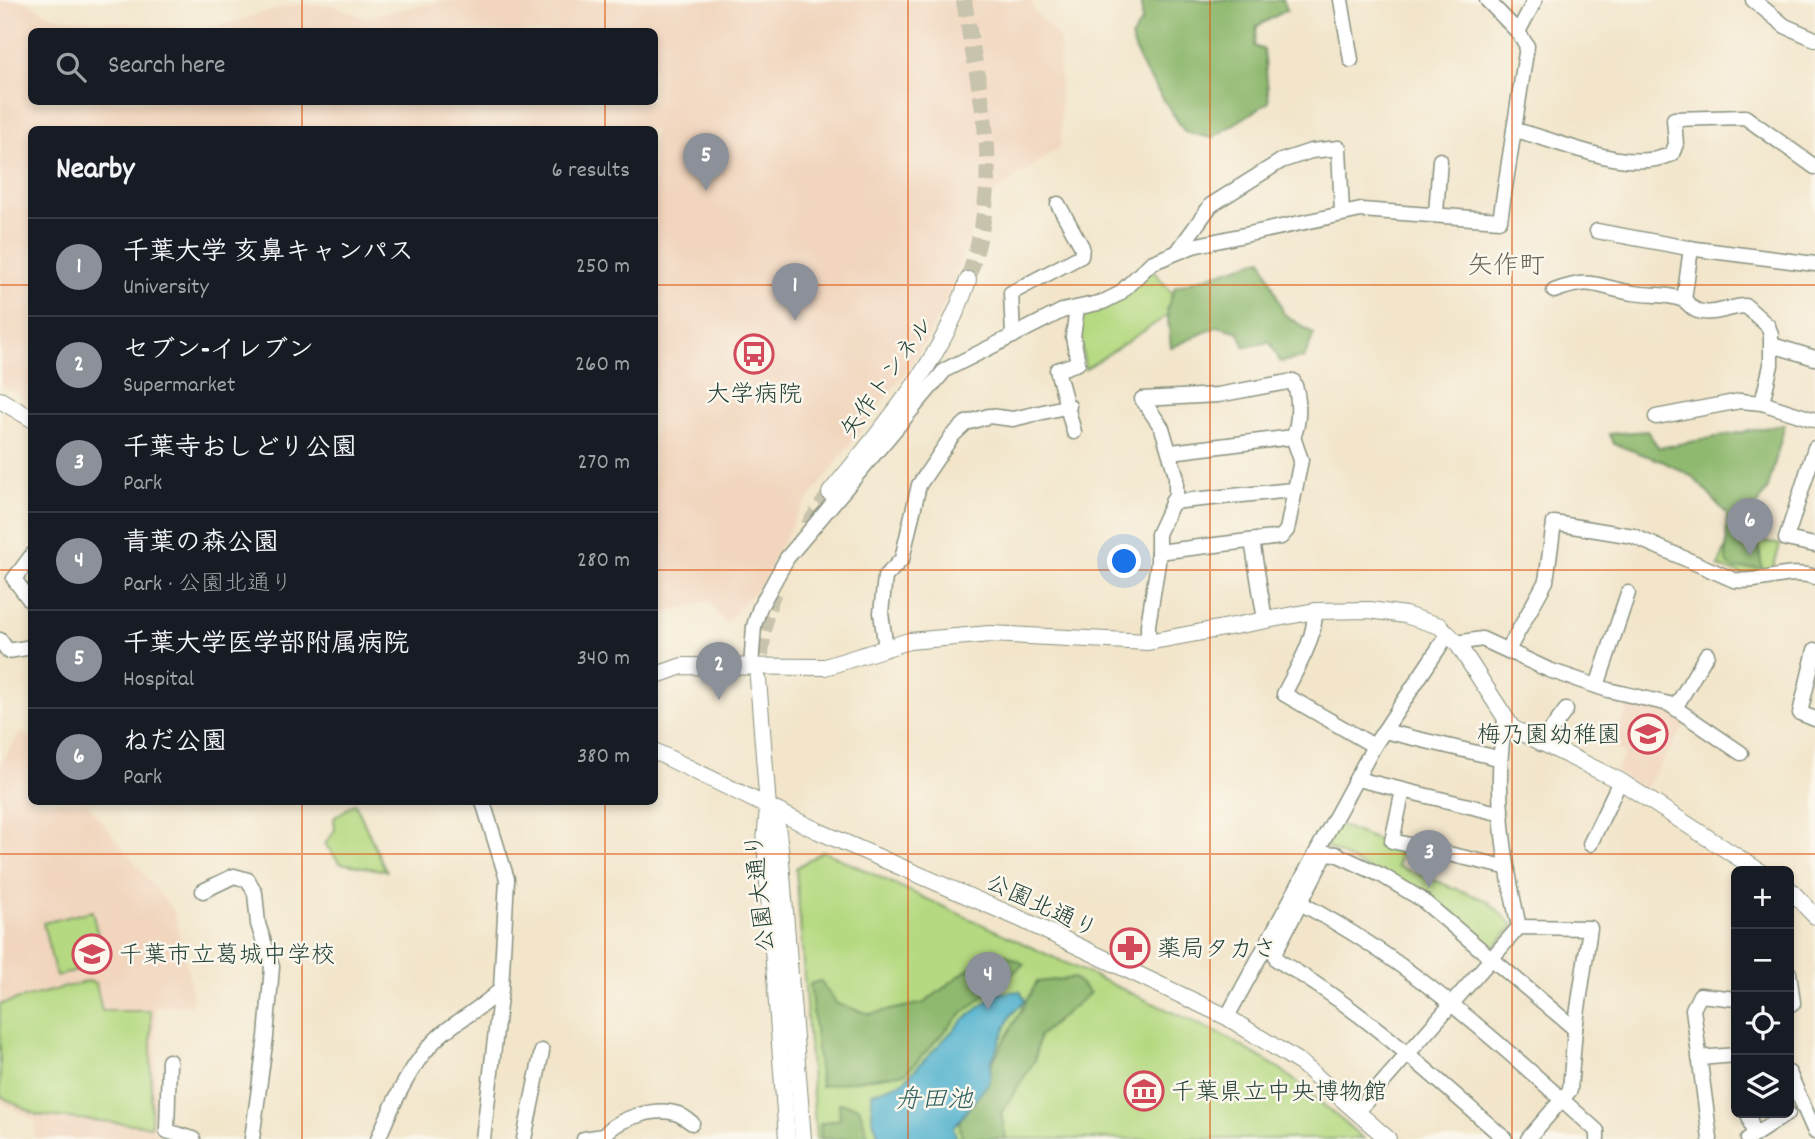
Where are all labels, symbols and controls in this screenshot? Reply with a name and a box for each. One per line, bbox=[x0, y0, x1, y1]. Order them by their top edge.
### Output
search box bbox=[28, 28, 658, 105]
icon: search bbox=[52, 48, 90, 86]
text: Search here bbox=[108, 48, 226, 85]
pin: 5 bbox=[683, 133, 729, 191]
text: Nearby bbox=[56, 150, 134, 193]
text: 6 results bbox=[552, 155, 630, 188]
text: 千葉大学 亥鼻キャンパス bbox=[123, 235, 414, 272]
district label: 矢作町 bbox=[1467, 249, 1545, 286]
text: 1 bbox=[76, 251, 82, 284]
text: 250 m bbox=[576, 251, 630, 284]
pin: 1 bbox=[772, 263, 818, 321]
text: University bbox=[123, 272, 209, 305]
street label: 矢作トンネル bbox=[834, 311, 943, 447]
text: セブン-イレブン bbox=[123, 333, 314, 370]
bus stop icon: 大学病院 bbox=[733, 333, 775, 375]
text: 2 bbox=[74, 349, 84, 382]
text: 260 m bbox=[575, 349, 630, 382]
text: Supermarket bbox=[123, 370, 235, 403]
place label: 大学病院 bbox=[706, 379, 802, 413]
text: 千葉寺おしどり公園 bbox=[123, 431, 357, 468]
text: 3 bbox=[74, 447, 84, 480]
text: 270 m bbox=[578, 447, 630, 480]
text: Park bbox=[123, 468, 162, 501]
pin: 6 bbox=[1727, 498, 1773, 556]
text: 青葉の森公園 bbox=[123, 526, 279, 563]
your location bbox=[1107, 544, 1141, 578]
text: 4 bbox=[74, 545, 84, 578]
text: 280 m bbox=[577, 545, 630, 578]
text: Park · 公園北通り bbox=[123, 569, 293, 602]
text: 千葉大学医学部附属病院 bbox=[123, 627, 409, 664]
pin: 2 bbox=[696, 642, 742, 700]
text: 5 bbox=[74, 643, 84, 676]
text: 340 m bbox=[577, 643, 630, 676]
text: Hospital bbox=[123, 664, 194, 697]
school or university icon: 梅乃園幼稚園 bbox=[1627, 713, 1669, 755]
place label: 梅乃園幼稚園 bbox=[1477, 720, 1621, 754]
text: ねだ公園 bbox=[123, 725, 227, 762]
text: 6 bbox=[73, 741, 85, 774]
text: 380 m bbox=[577, 741, 630, 774]
text: Park bbox=[123, 762, 162, 795]
pin: 3 bbox=[1406, 830, 1452, 888]
street label: 公園大通り bbox=[739, 831, 785, 954]
map controls bbox=[1731, 866, 1794, 1118]
button: + bbox=[1731, 866, 1794, 929]
street label: 公園北通り bbox=[979, 867, 1102, 948]
pharmacy icon: 薬局タカさ bbox=[1109, 927, 1151, 969]
button: − bbox=[1731, 929, 1794, 992]
school or university icon: 千葉市立葛城中学校 bbox=[71, 933, 113, 975]
place label: 薬局タカさ bbox=[1157, 934, 1277, 968]
place label: 千葉市立葛城中学校 bbox=[119, 940, 335, 974]
pin: 4 bbox=[965, 952, 1011, 1010]
button: locate bbox=[1731, 992, 1794, 1055]
button: layers bbox=[1731, 1055, 1794, 1118]
museum icon: 千葉県立中央博物館 bbox=[1123, 1070, 1165, 1112]
place label: 千葉県立中央博物館 bbox=[1171, 1077, 1387, 1111]
water label: 舟田池 bbox=[895, 1083, 974, 1120]

